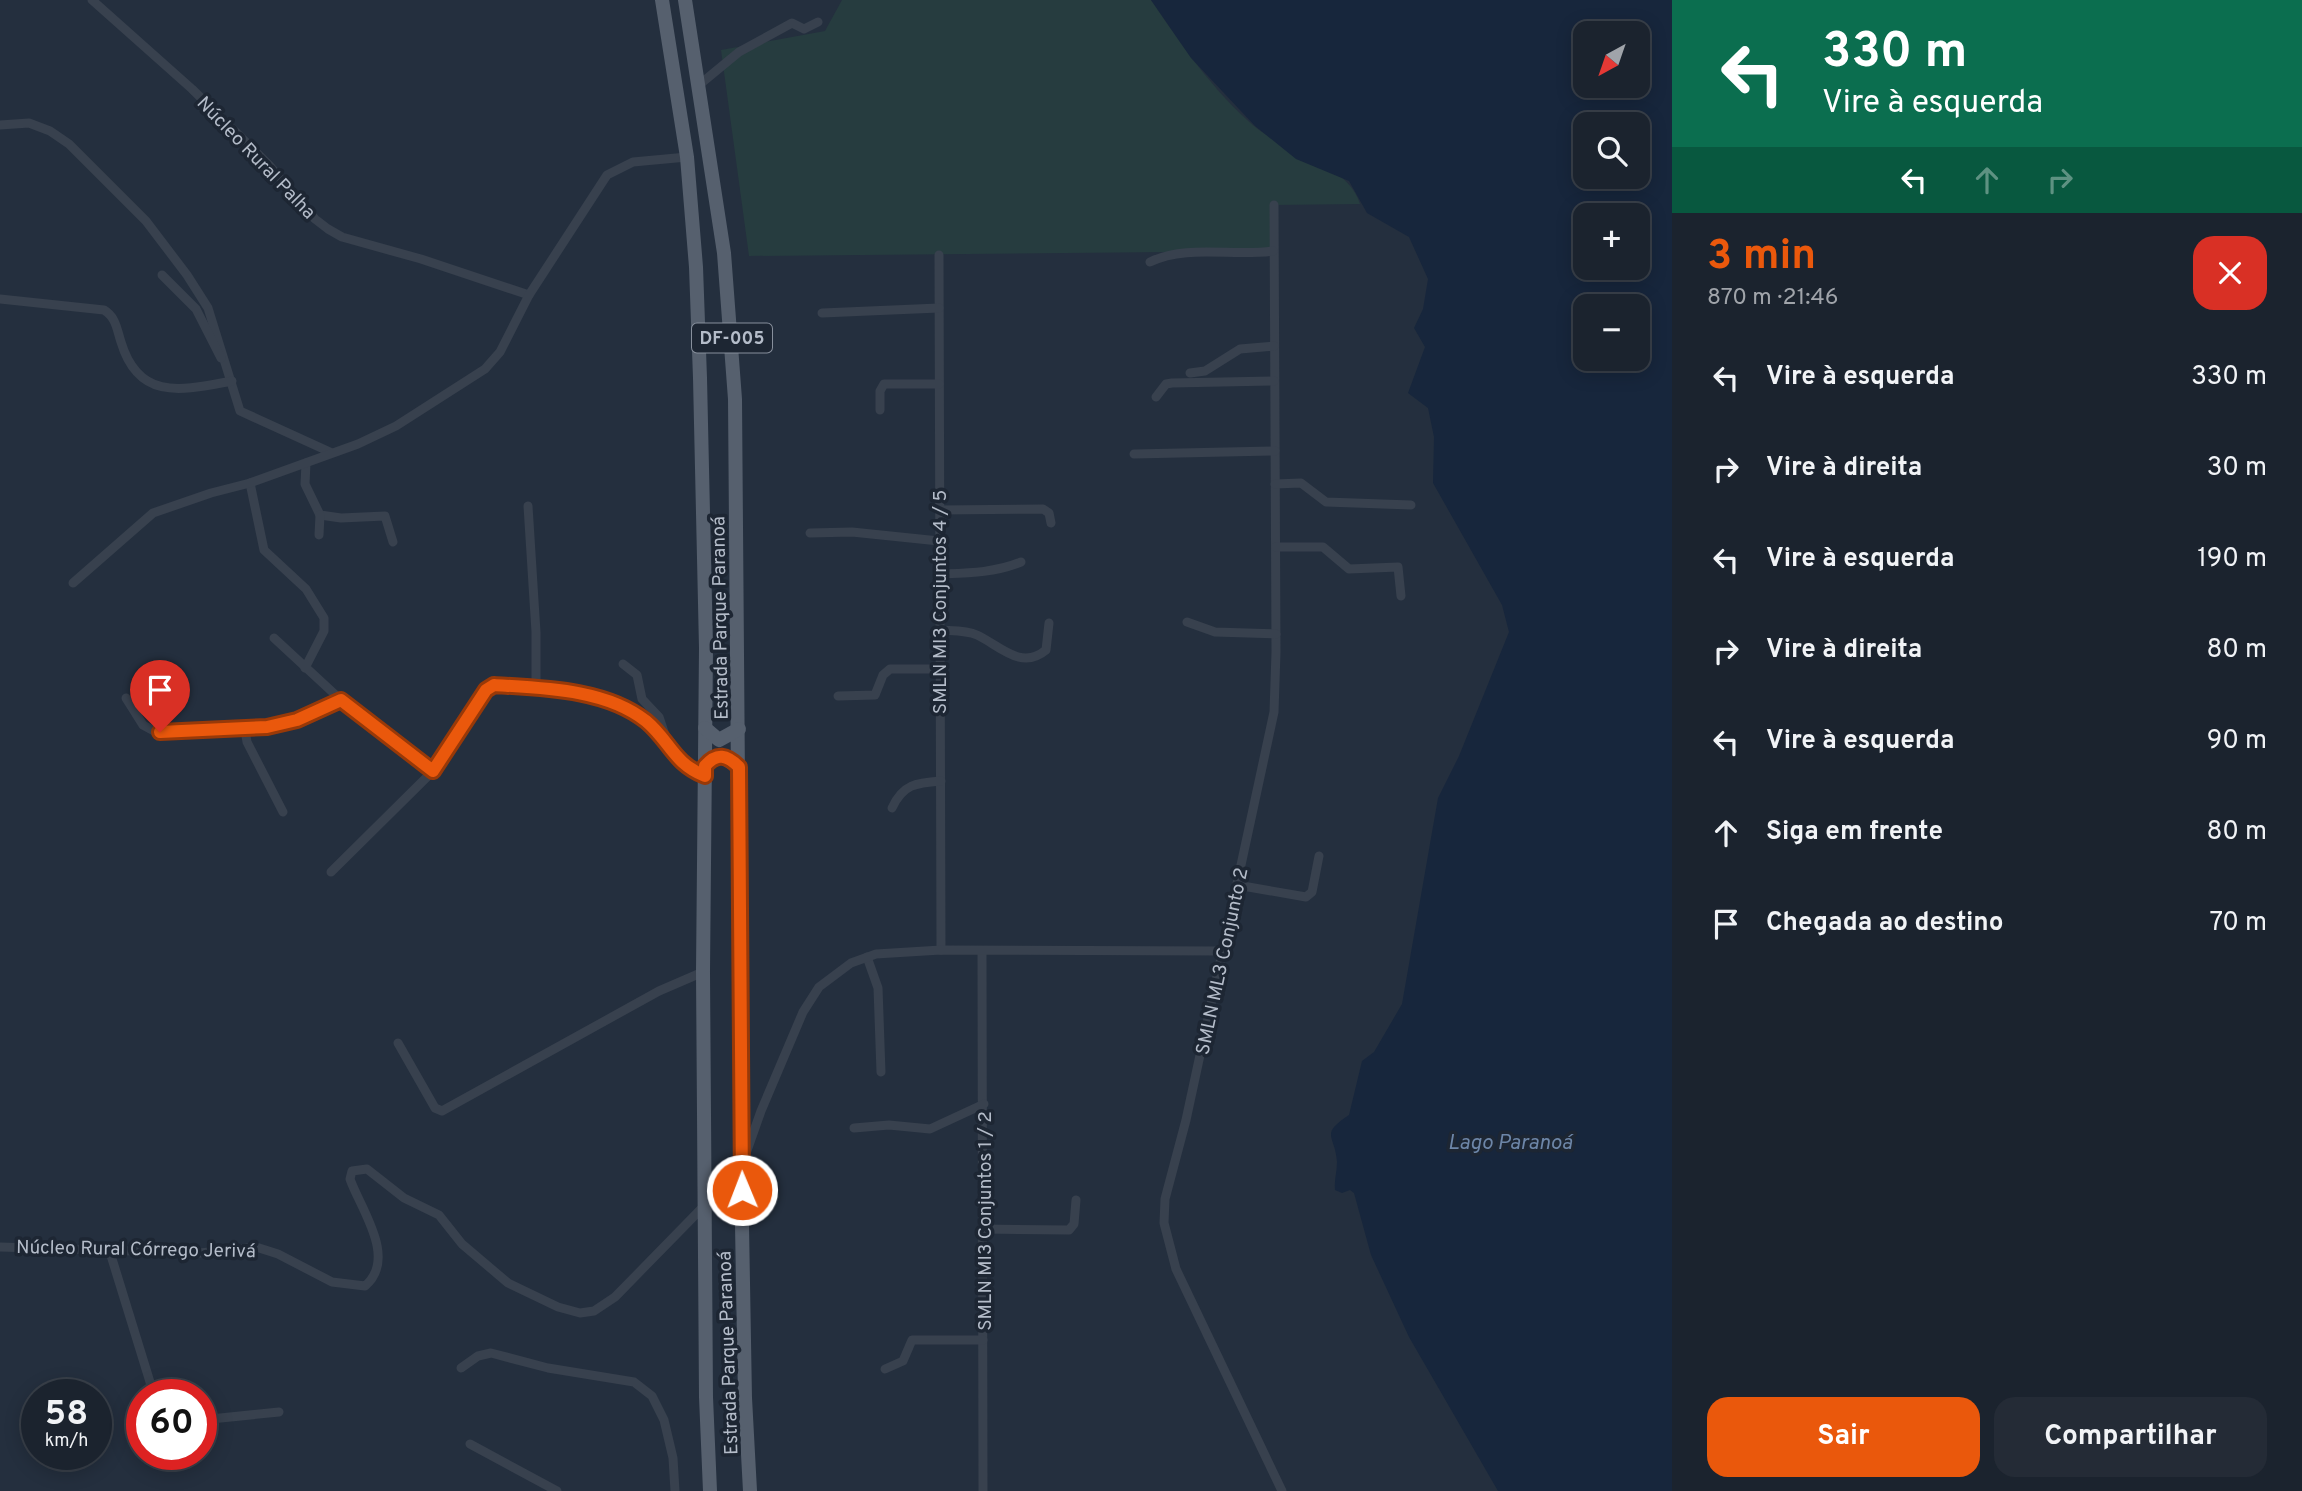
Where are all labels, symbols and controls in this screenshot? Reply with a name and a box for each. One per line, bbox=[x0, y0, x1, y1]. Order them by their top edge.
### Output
north arrow bbox=[1573, 21, 1650, 98]
map controls bbox=[1573, 21, 1650, 371]
text: 330 m bbox=[1822, 23, 1967, 85]
icon: left bbox=[1707, 28, 1798, 119]
text: Vire à esquerda bbox=[1822, 84, 2043, 124]
street label: Núcleo Rural Palha bbox=[191, 92, 320, 225]
button: search bbox=[1573, 112, 1650, 189]
icon: left bbox=[1895, 161, 1933, 199]
icon: ahead bbox=[1968, 161, 2006, 199]
icon: right bbox=[2041, 161, 2079, 199]
button: + bbox=[1573, 203, 1650, 280]
text: 3 min bbox=[1707, 231, 1816, 284]
button: close bbox=[2193, 236, 2267, 310]
text: 870 m · 21:46 bbox=[1707, 284, 1838, 313]
button: − bbox=[1573, 294, 1650, 371]
road number: DF-005 bbox=[692, 324, 772, 352]
icon: left bbox=[1707, 359, 1745, 397]
text: Vire à esquerda bbox=[1766, 361, 1954, 394]
text: 330 m bbox=[2191, 361, 2267, 394]
icon: right bbox=[1707, 450, 1745, 488]
text: Vire à direita bbox=[1766, 452, 1922, 485]
text: 30 m bbox=[2207, 452, 2267, 485]
street label: SMLN MI3 Conjuntos 4 / 5 bbox=[929, 490, 953, 714]
street label: Estrada Parque Paranoá bbox=[707, 516, 735, 720]
icon: left bbox=[1707, 541, 1745, 579]
text: Vire à esquerda bbox=[1766, 543, 1954, 576]
text: 190 m bbox=[2197, 543, 2267, 576]
icon: right bbox=[1707, 632, 1745, 670]
text: Vire à direita bbox=[1766, 634, 1922, 667]
text: 80 m bbox=[2207, 634, 2267, 667]
pin bbox=[130, 660, 190, 732]
icon: arrive bbox=[141, 671, 179, 709]
icon: left bbox=[1707, 723, 1745, 761]
text: Vire à esquerda bbox=[1766, 725, 1954, 758]
text: 90 m bbox=[2207, 725, 2267, 758]
icon: ahead bbox=[1707, 814, 1745, 852]
text: Siga em frente bbox=[1766, 816, 1943, 849]
text: 80 m bbox=[2207, 816, 2267, 849]
street label: SMLN ML3 Conjunto 2 bbox=[1191, 866, 1255, 1057]
icon: arrive bbox=[1707, 905, 1745, 943]
text: Chegada ao destino bbox=[1766, 907, 2003, 940]
text: 70 m bbox=[2209, 907, 2267, 940]
street label: SMLN MI3 Conjuntos 1 / 2 bbox=[974, 1111, 998, 1331]
water label: Lago Paranoá bbox=[1448, 1130, 1574, 1157]
position arrow bbox=[705, 1153, 779, 1227]
street label: Núcleo Rural Córrego Jerivá bbox=[16, 1236, 256, 1264]
street label: Estrada Parque Paranoá bbox=[713, 1251, 745, 1455]
speed limit sign: 60 bbox=[126, 1379, 217, 1470]
text: 58 bbox=[45, 1393, 88, 1437]
button: Sair bbox=[1707, 1397, 1980, 1477]
button: Compartilhar bbox=[1994, 1397, 2267, 1477]
text: km/h bbox=[45, 1430, 88, 1453]

